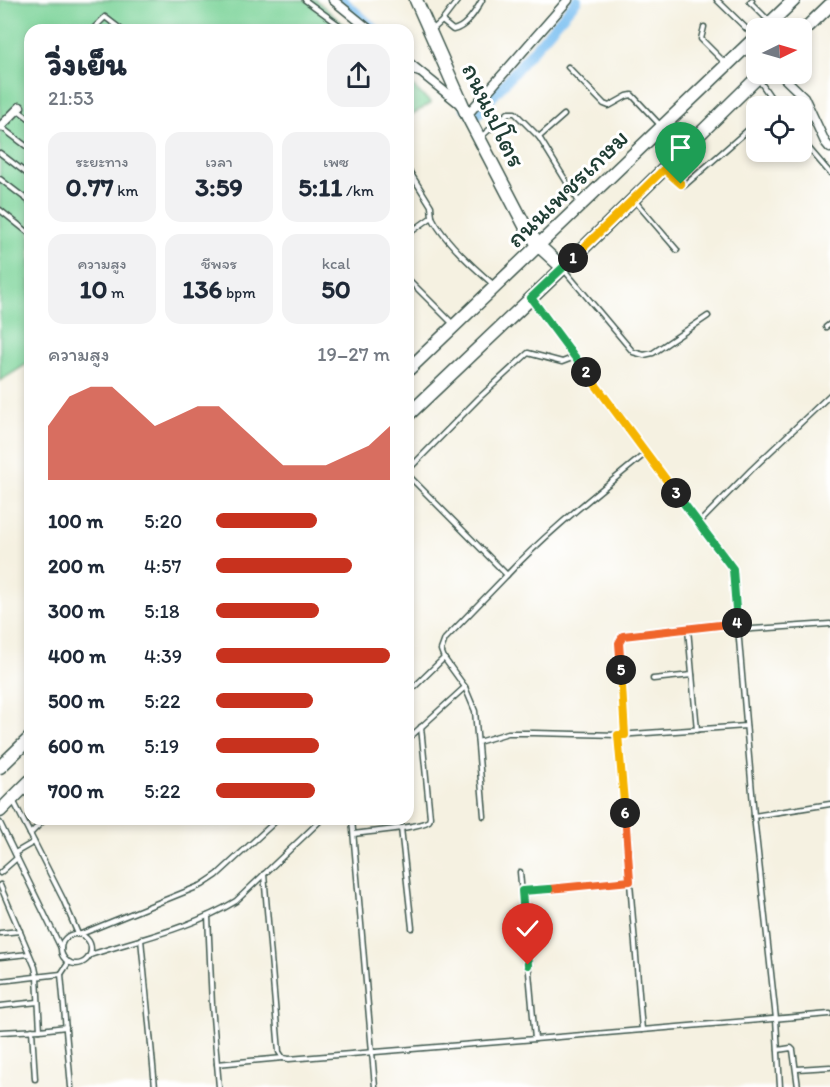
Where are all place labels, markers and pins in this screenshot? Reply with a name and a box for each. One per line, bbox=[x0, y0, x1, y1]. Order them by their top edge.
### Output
pin bbox=[655, 122, 706, 184]
pin: 1 bbox=[558, 243, 588, 273]
pin: 2 bbox=[571, 357, 601, 387]
pin: 3 bbox=[661, 478, 691, 508]
pin: 4 bbox=[722, 608, 752, 638]
pin: 5 bbox=[606, 655, 636, 685]
pin: 6 bbox=[610, 798, 640, 828]
pin bbox=[502, 903, 553, 965]

